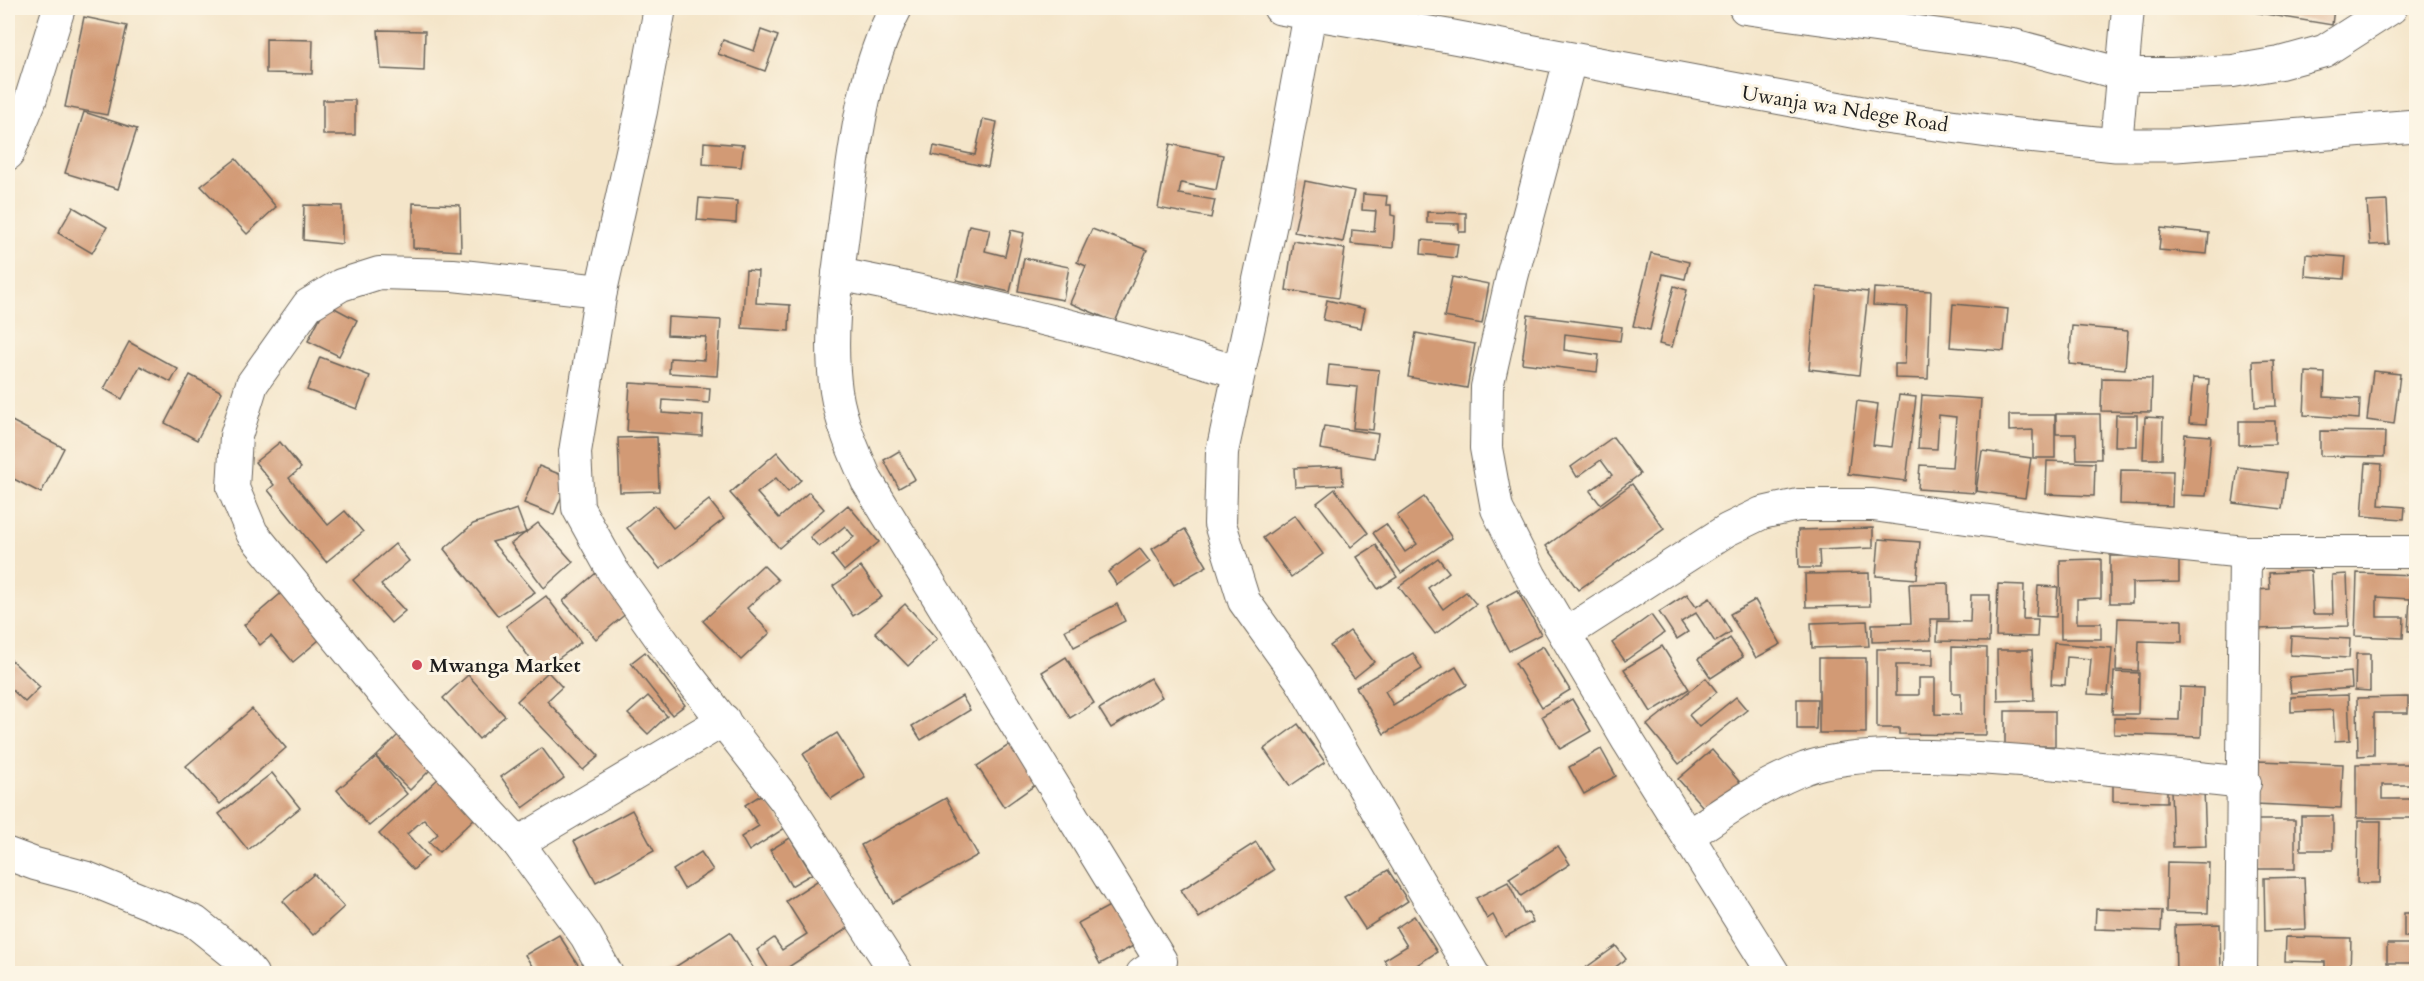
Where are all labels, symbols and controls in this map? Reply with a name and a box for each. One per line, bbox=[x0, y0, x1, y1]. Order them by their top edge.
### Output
street label: Uwanja wa Ndege Road bbox=[1740, 79, 1950, 139]
place label: Mwanga Market bbox=[429, 652, 580, 679]
marker: Mwanga Market bbox=[410, 658, 424, 672]

